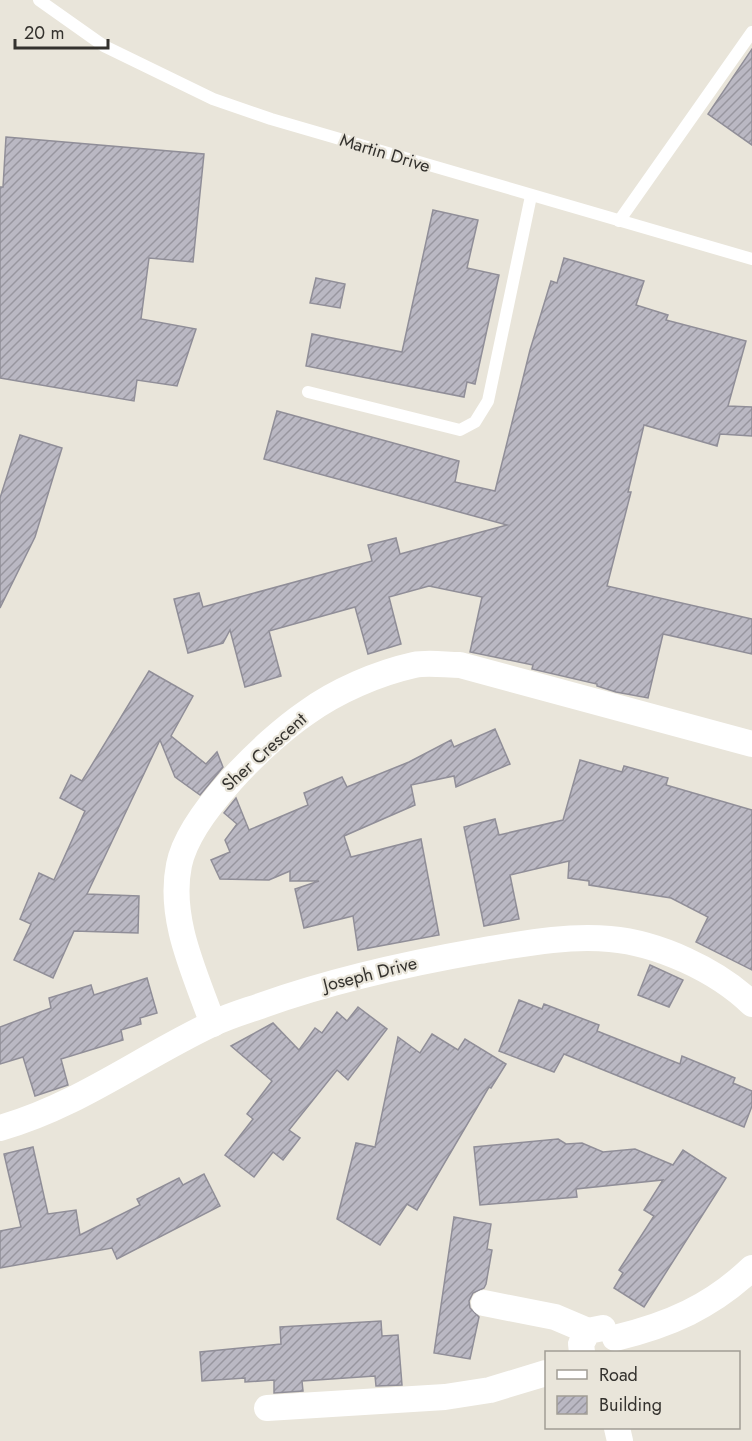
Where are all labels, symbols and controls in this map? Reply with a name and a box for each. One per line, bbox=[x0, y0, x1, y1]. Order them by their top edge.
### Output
scale bar bbox=[15, 12, 108, 50]
text: 20 m bbox=[24, 20, 64, 46]
street label: Martin Drive bbox=[337, 127, 433, 179]
street label: Sher Crescent bbox=[216, 706, 313, 797]
street label: Joseph Drive bbox=[318, 950, 420, 999]
legend bbox=[545, 1351, 740, 1429]
text: Road bbox=[599, 1362, 638, 1388]
text: Building bbox=[599, 1392, 662, 1418]

